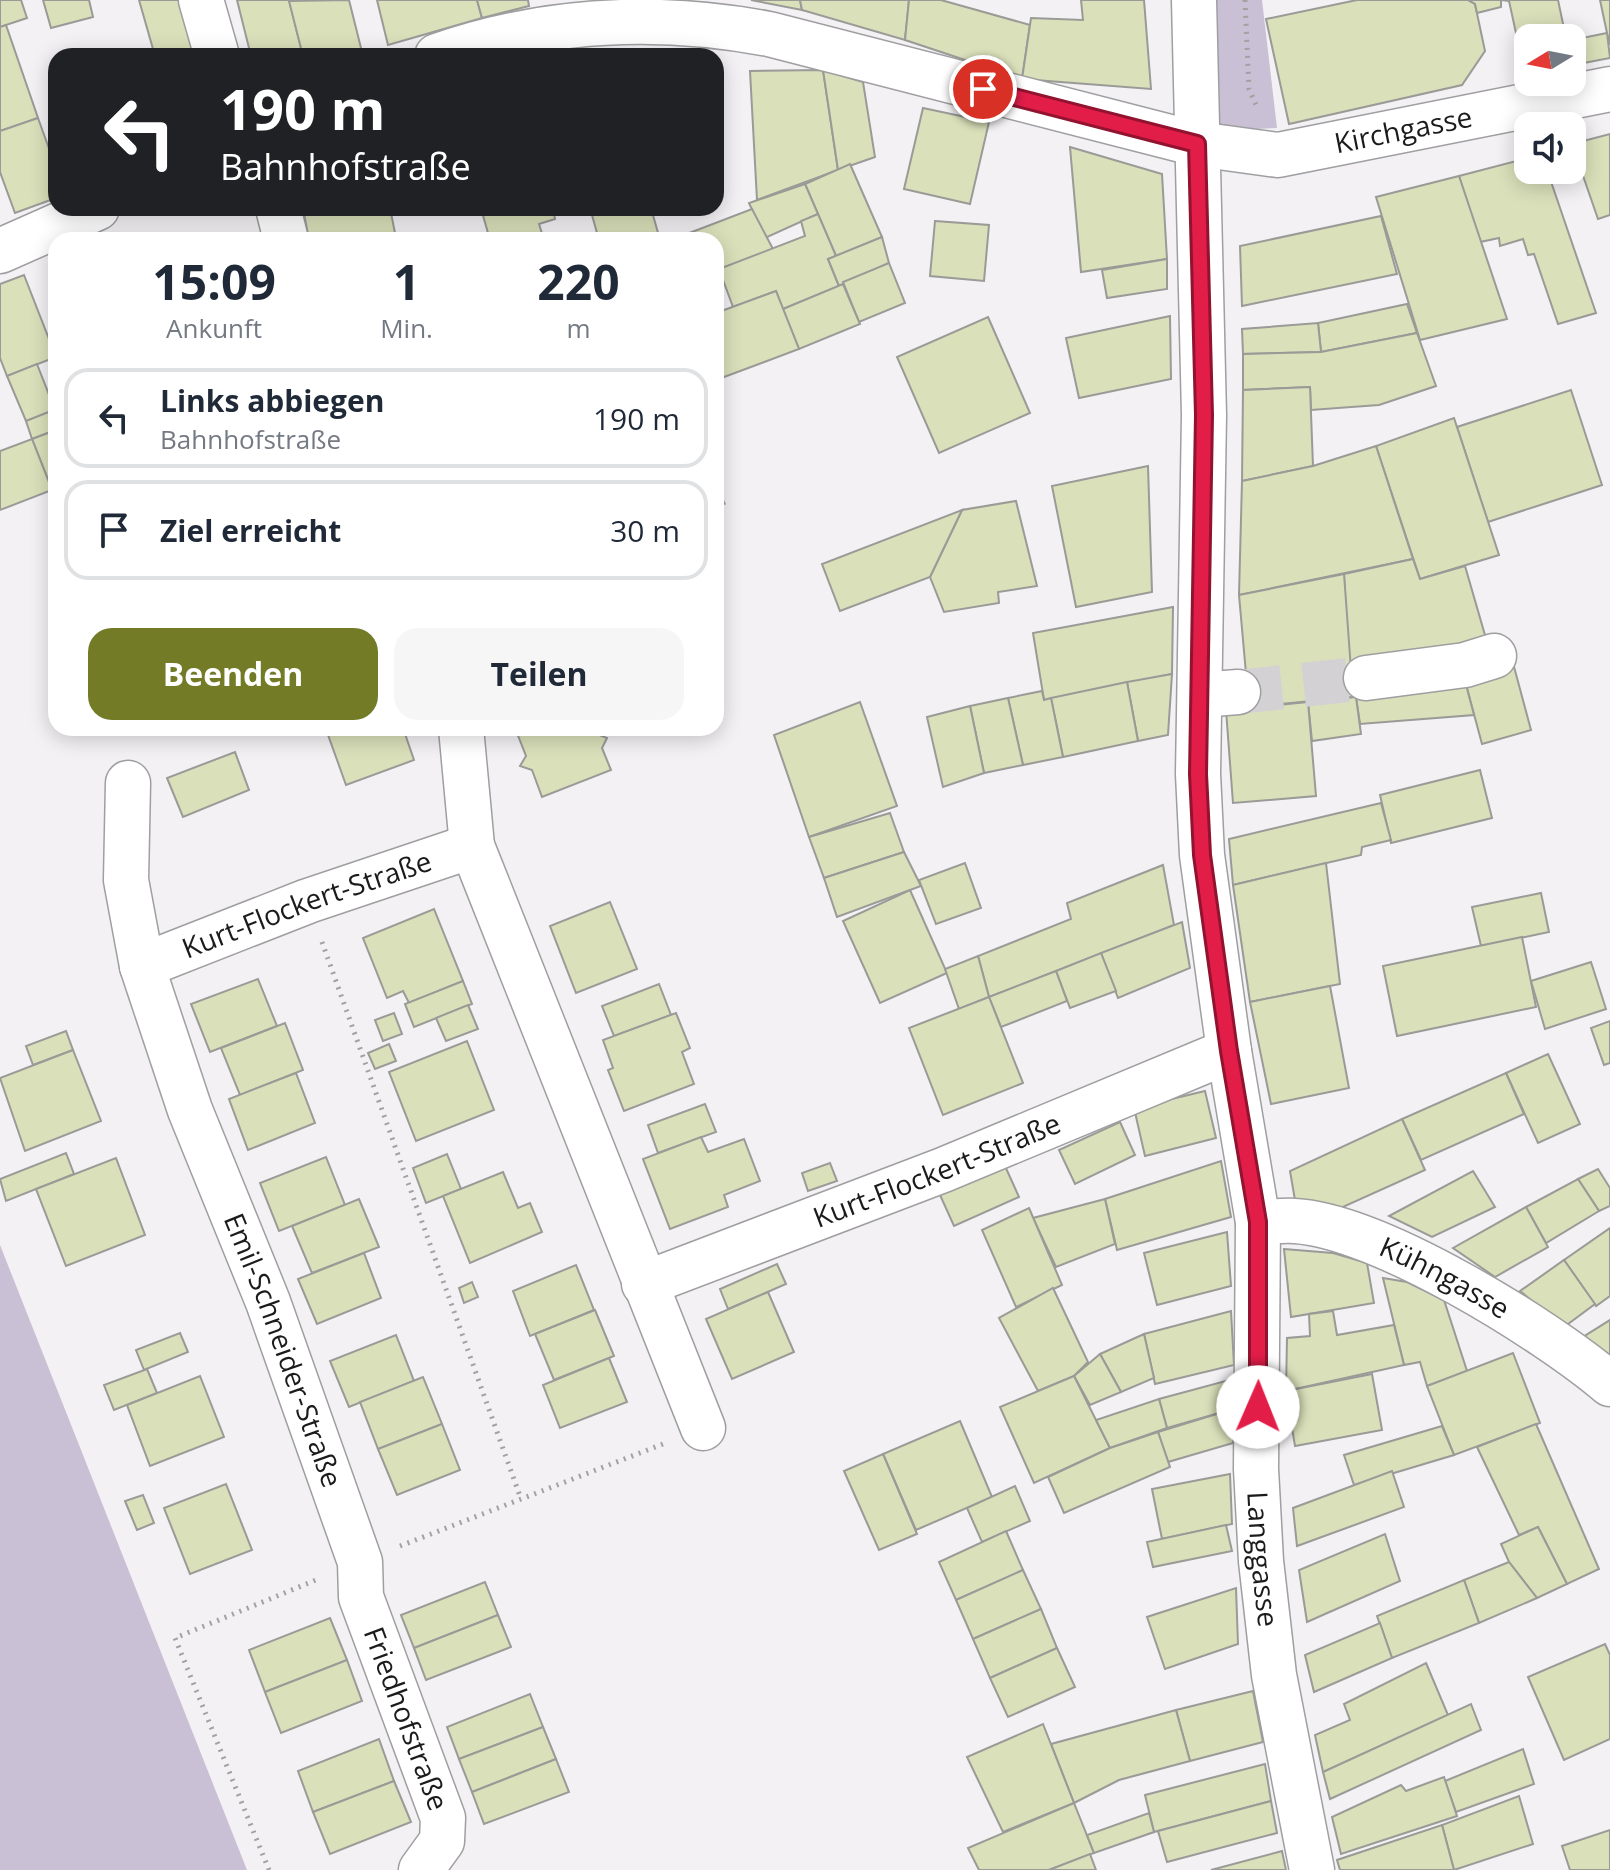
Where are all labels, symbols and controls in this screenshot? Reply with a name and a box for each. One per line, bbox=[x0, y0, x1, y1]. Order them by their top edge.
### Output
north arrow bbox=[1514, 24, 1586, 96]
map controls bbox=[1514, 24, 1586, 184]
pin bbox=[949, 55, 1017, 123]
icon: arrive bbox=[961, 67, 1005, 111]
text: 190 m bbox=[220, 70, 386, 146]
icon: left bbox=[88, 80, 192, 184]
street label: Kirchgasse bbox=[1331, 97, 1475, 161]
button: sound bbox=[1514, 112, 1586, 184]
text: Bahnhofstraße bbox=[220, 142, 471, 191]
text: 15:09 bbox=[152, 249, 276, 314]
text: 1 bbox=[393, 249, 420, 314]
text: 220 bbox=[537, 249, 620, 314]
text: Ankunft bbox=[166, 310, 262, 346]
text: Min. bbox=[380, 310, 433, 346]
text: m bbox=[566, 310, 590, 346]
text: Links abbiegen bbox=[160, 380, 385, 421]
icon: left bbox=[92, 396, 136, 440]
text: 190 m bbox=[593, 398, 680, 439]
text: Bahnhofstraße bbox=[160, 421, 341, 457]
icon: arrive bbox=[92, 508, 136, 552]
text: Ziel erreicht bbox=[160, 510, 341, 551]
text: 30 m bbox=[610, 510, 680, 551]
button: Beenden bbox=[88, 628, 378, 720]
button: Teilen bbox=[394, 628, 684, 720]
street label: Kurt-Flockert-Straße bbox=[176, 841, 436, 967]
street label: Kurt-Flockert-Straße bbox=[807, 1103, 1066, 1236]
street label: Emil-Schneider-Straße bbox=[216, 1207, 352, 1492]
street label: Kühngasse bbox=[1374, 1227, 1517, 1327]
position arrow bbox=[1216, 1365, 1300, 1449]
street label: Langgasse bbox=[1239, 1490, 1288, 1629]
street label: Friedhofstraße bbox=[356, 1621, 458, 1815]

